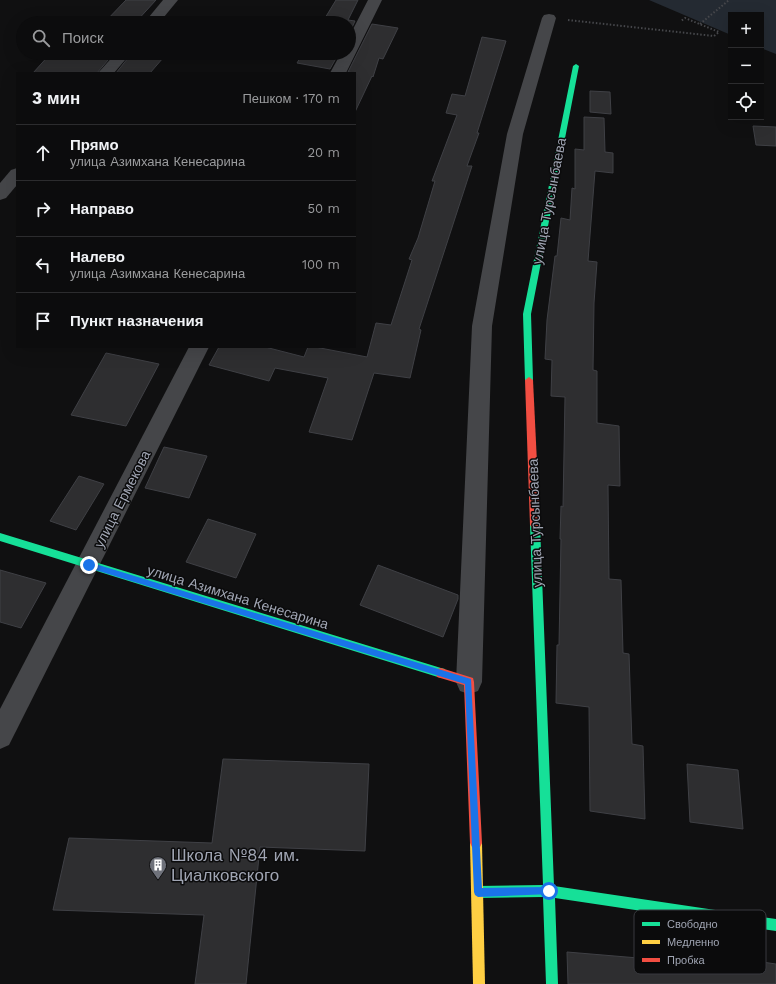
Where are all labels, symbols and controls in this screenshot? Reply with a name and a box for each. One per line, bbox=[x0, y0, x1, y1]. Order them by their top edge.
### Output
map controls bbox=[728, 12, 764, 120]
button: + bbox=[728, 12, 764, 48]
search box bbox=[16, 16, 356, 60]
icon: search bbox=[30, 27, 52, 49]
text: Поиск bbox=[62, 29, 104, 47]
button: − bbox=[728, 48, 764, 84]
button: locate bbox=[728, 84, 764, 120]
text: 3 мин bbox=[32, 88, 80, 108]
text: Пешком · 170 m bbox=[242, 91, 340, 106]
text: Прямо bbox=[70, 136, 119, 154]
street label: улица Турсынбаева bbox=[529, 136, 569, 266]
icon: ahead bbox=[32, 142, 54, 164]
text: 20 m bbox=[308, 145, 340, 160]
text: улица Азимхана Кенесарина bbox=[70, 154, 245, 169]
icon: right bbox=[32, 198, 54, 220]
text: Направо bbox=[70, 200, 134, 218]
text: 50 m bbox=[308, 201, 340, 216]
text: Налево bbox=[70, 248, 125, 266]
icon: left bbox=[32, 254, 54, 276]
text: 100 m bbox=[302, 257, 340, 272]
text: улица Азимхана Кенесарина bbox=[70, 266, 245, 281]
icon: arrive bbox=[32, 310, 54, 332]
text: Пункт назначения bbox=[70, 312, 203, 330]
street label: улица Ермекова bbox=[91, 448, 153, 550]
street label: улица Турсынбаева bbox=[525, 458, 545, 588]
route end bbox=[80, 556, 98, 574]
street label: улица Азимхана Кенесарина bbox=[145, 562, 331, 632]
place label: Школа №84 им. Циалковского bbox=[171, 845, 299, 885]
building icon: Школа №84 им. Циалковского bbox=[148, 855, 168, 880]
route start bbox=[540, 882, 558, 900]
legend bbox=[634, 910, 766, 974]
text: Свободно bbox=[667, 918, 718, 931]
text: Медленно bbox=[667, 936, 719, 949]
text: Пробка bbox=[667, 954, 705, 967]

